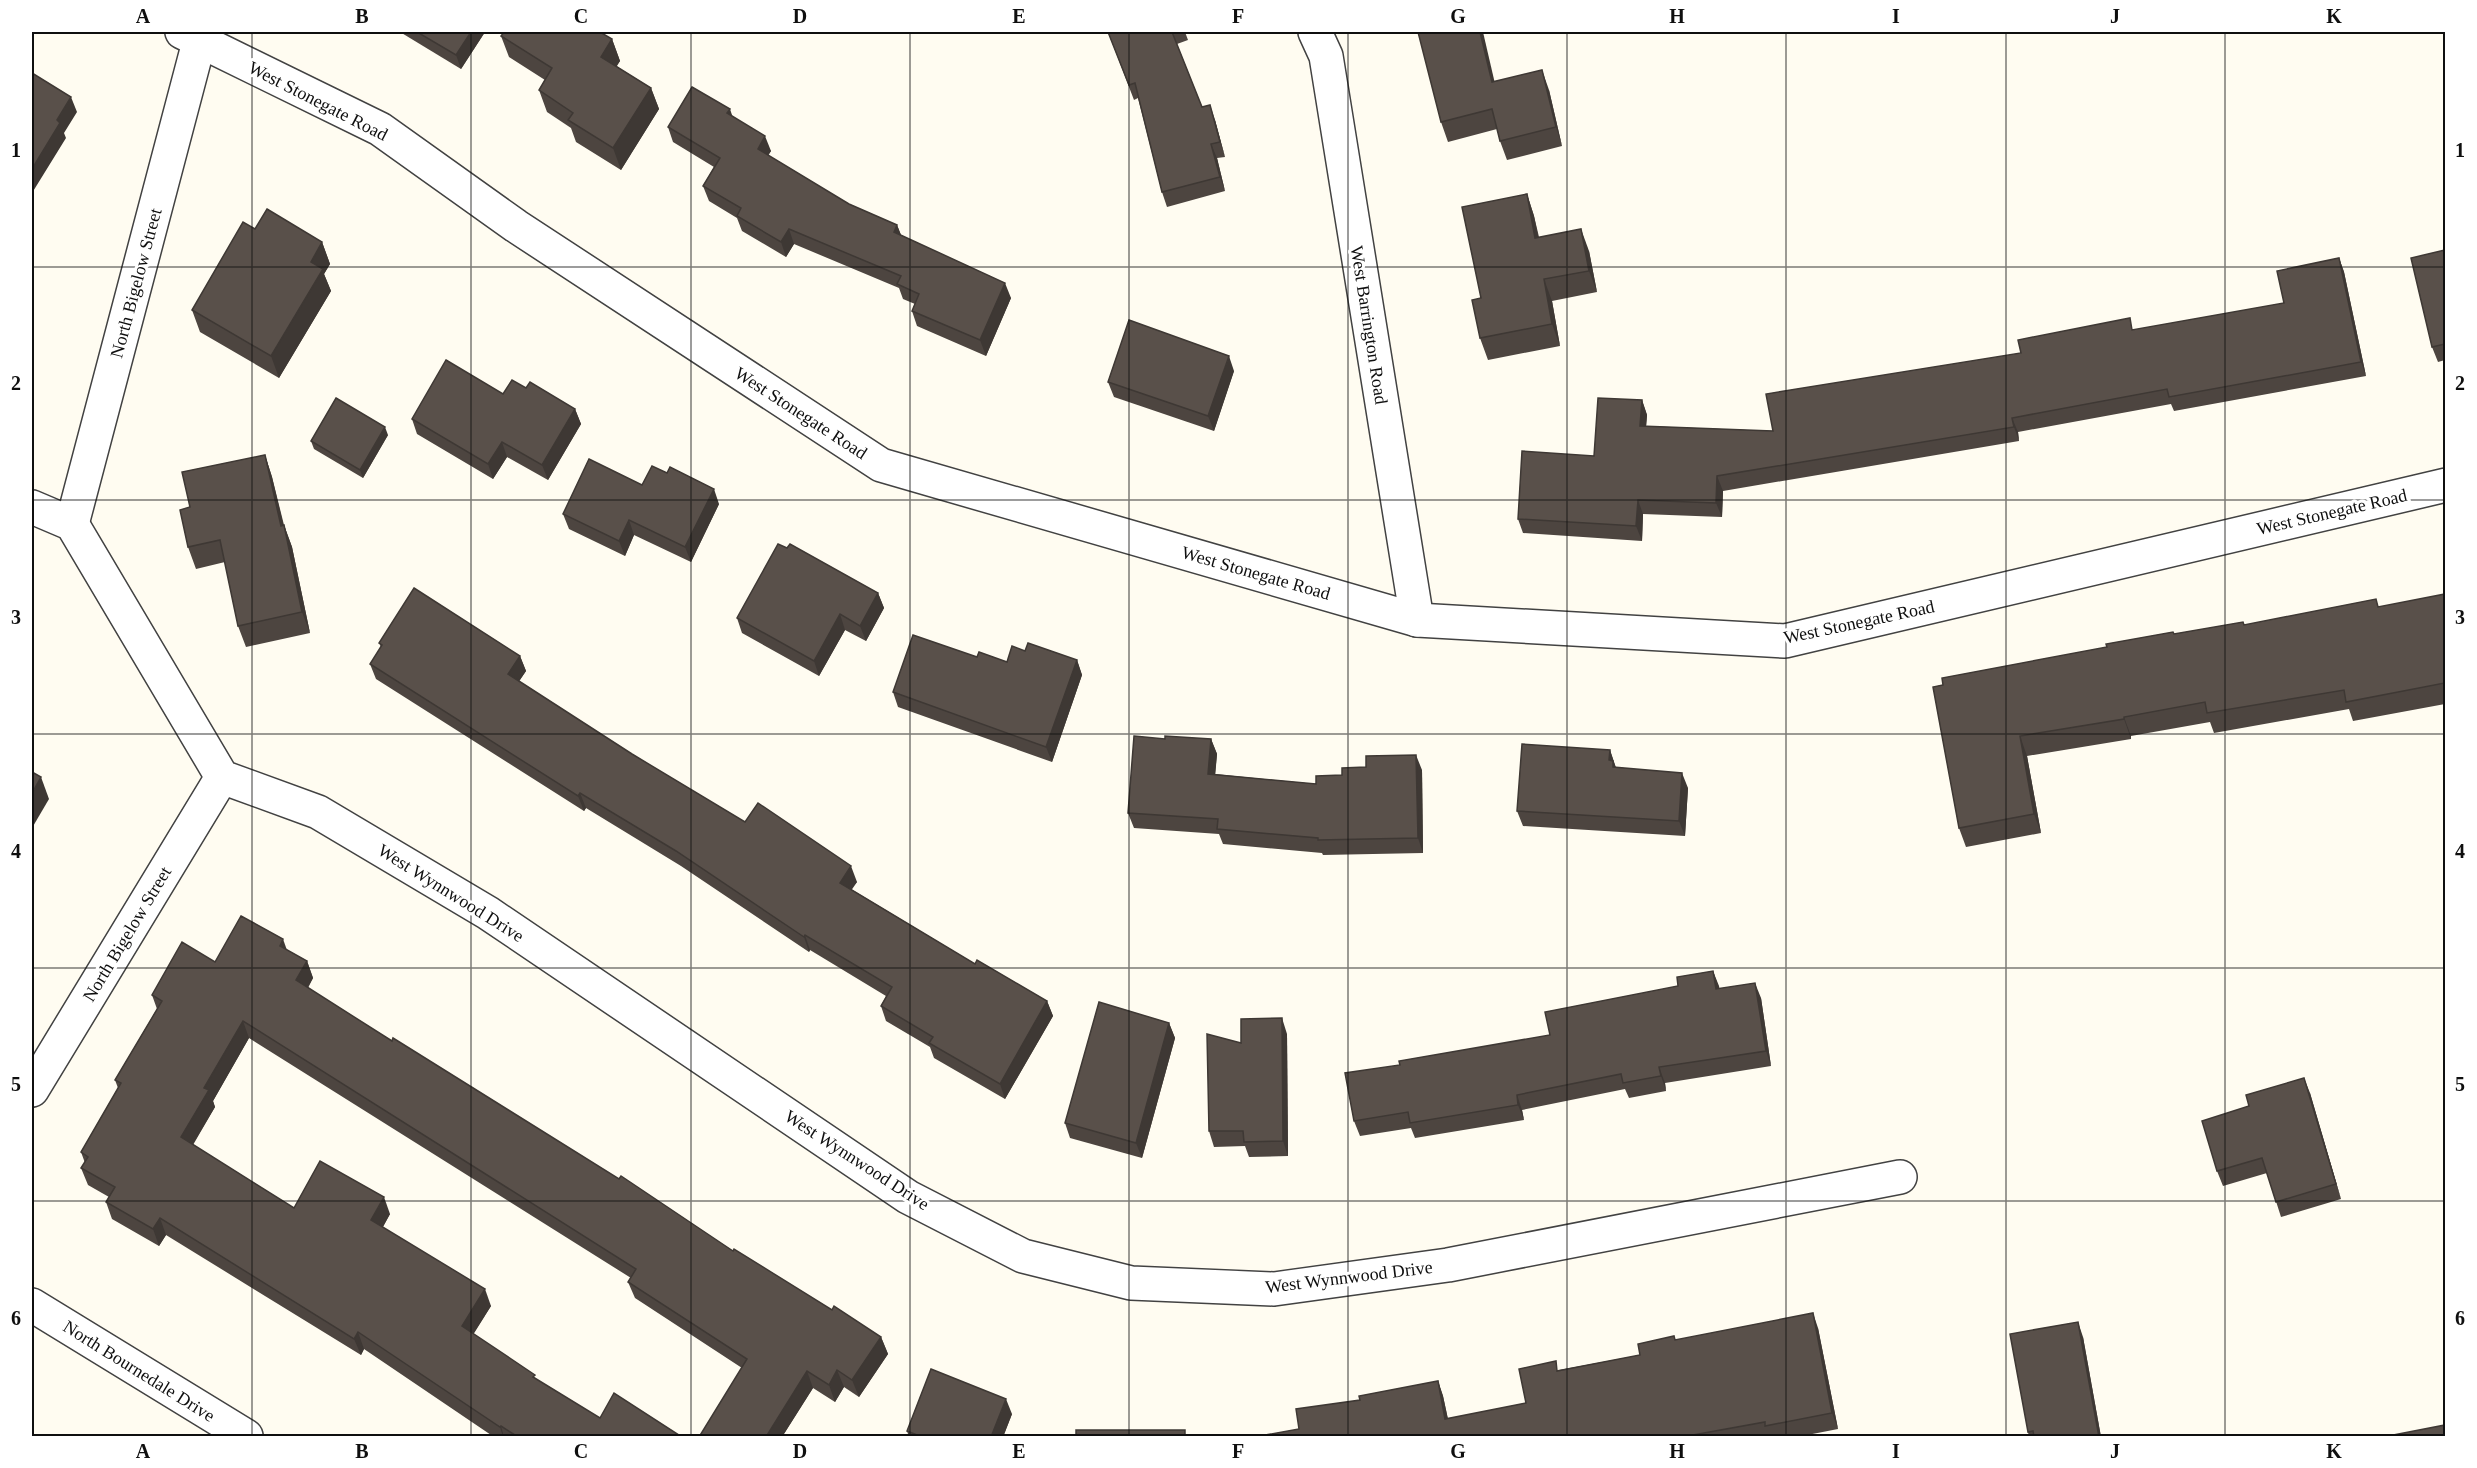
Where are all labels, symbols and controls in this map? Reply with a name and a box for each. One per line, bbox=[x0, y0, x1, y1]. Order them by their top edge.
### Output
text: A bbox=[136, 5, 151, 27]
text: B bbox=[355, 5, 369, 27]
text: C bbox=[574, 5, 588, 27]
text: D bbox=[793, 5, 807, 27]
text: E bbox=[1012, 5, 1026, 27]
text: F bbox=[1232, 5, 1244, 27]
text: G bbox=[1450, 5, 1466, 27]
text: H bbox=[1669, 5, 1685, 27]
text: I bbox=[1892, 5, 1900, 27]
text: J bbox=[2110, 5, 2120, 27]
text: K bbox=[2326, 5, 2342, 27]
street label: West Stonegate Road bbox=[245, 57, 391, 145]
text: 1 bbox=[11, 139, 21, 161]
text: 1 bbox=[2455, 139, 2465, 161]
street label: North Bigelow Street bbox=[106, 206, 166, 360]
street label: West Barrington Road bbox=[1347, 244, 1391, 406]
street label: West Stonegate Road bbox=[731, 363, 871, 463]
text: 2 bbox=[11, 372, 21, 394]
text: 2 bbox=[2455, 372, 2465, 394]
street label: West Stonegate Road bbox=[2255, 485, 2409, 539]
street label: West Stonegate Road bbox=[1179, 542, 1333, 604]
street label: West Stonegate Road bbox=[1782, 596, 1936, 648]
text: 3 bbox=[11, 606, 21, 628]
text: 3 bbox=[2455, 606, 2465, 628]
text: 4 bbox=[11, 840, 21, 862]
street label: West Wynnwood Drive bbox=[374, 840, 528, 946]
text: 4 bbox=[2455, 840, 2465, 862]
street label: North Bigelow Street bbox=[79, 863, 175, 1005]
text: 5 bbox=[11, 1073, 21, 1095]
text: 5 bbox=[2455, 1073, 2465, 1095]
street label: West Wynnwood Drive bbox=[781, 1106, 933, 1214]
street label: West Wynnwood Drive bbox=[1264, 1257, 1434, 1297]
text: 6 bbox=[11, 1307, 21, 1329]
text: 6 bbox=[2455, 1307, 2465, 1329]
street label: North Bournedale Drive bbox=[60, 1316, 218, 1426]
text: A bbox=[136, 1440, 151, 1462]
text: B bbox=[355, 1440, 369, 1462]
text: C bbox=[574, 1440, 588, 1462]
text: D bbox=[793, 1440, 807, 1462]
text: E bbox=[1012, 1440, 1026, 1462]
text: F bbox=[1232, 1440, 1244, 1462]
text: G bbox=[1450, 1440, 1466, 1462]
text: H bbox=[1669, 1440, 1685, 1462]
text: I bbox=[1892, 1440, 1900, 1462]
text: J bbox=[2110, 1440, 2120, 1462]
text: K bbox=[2326, 1440, 2342, 1462]

